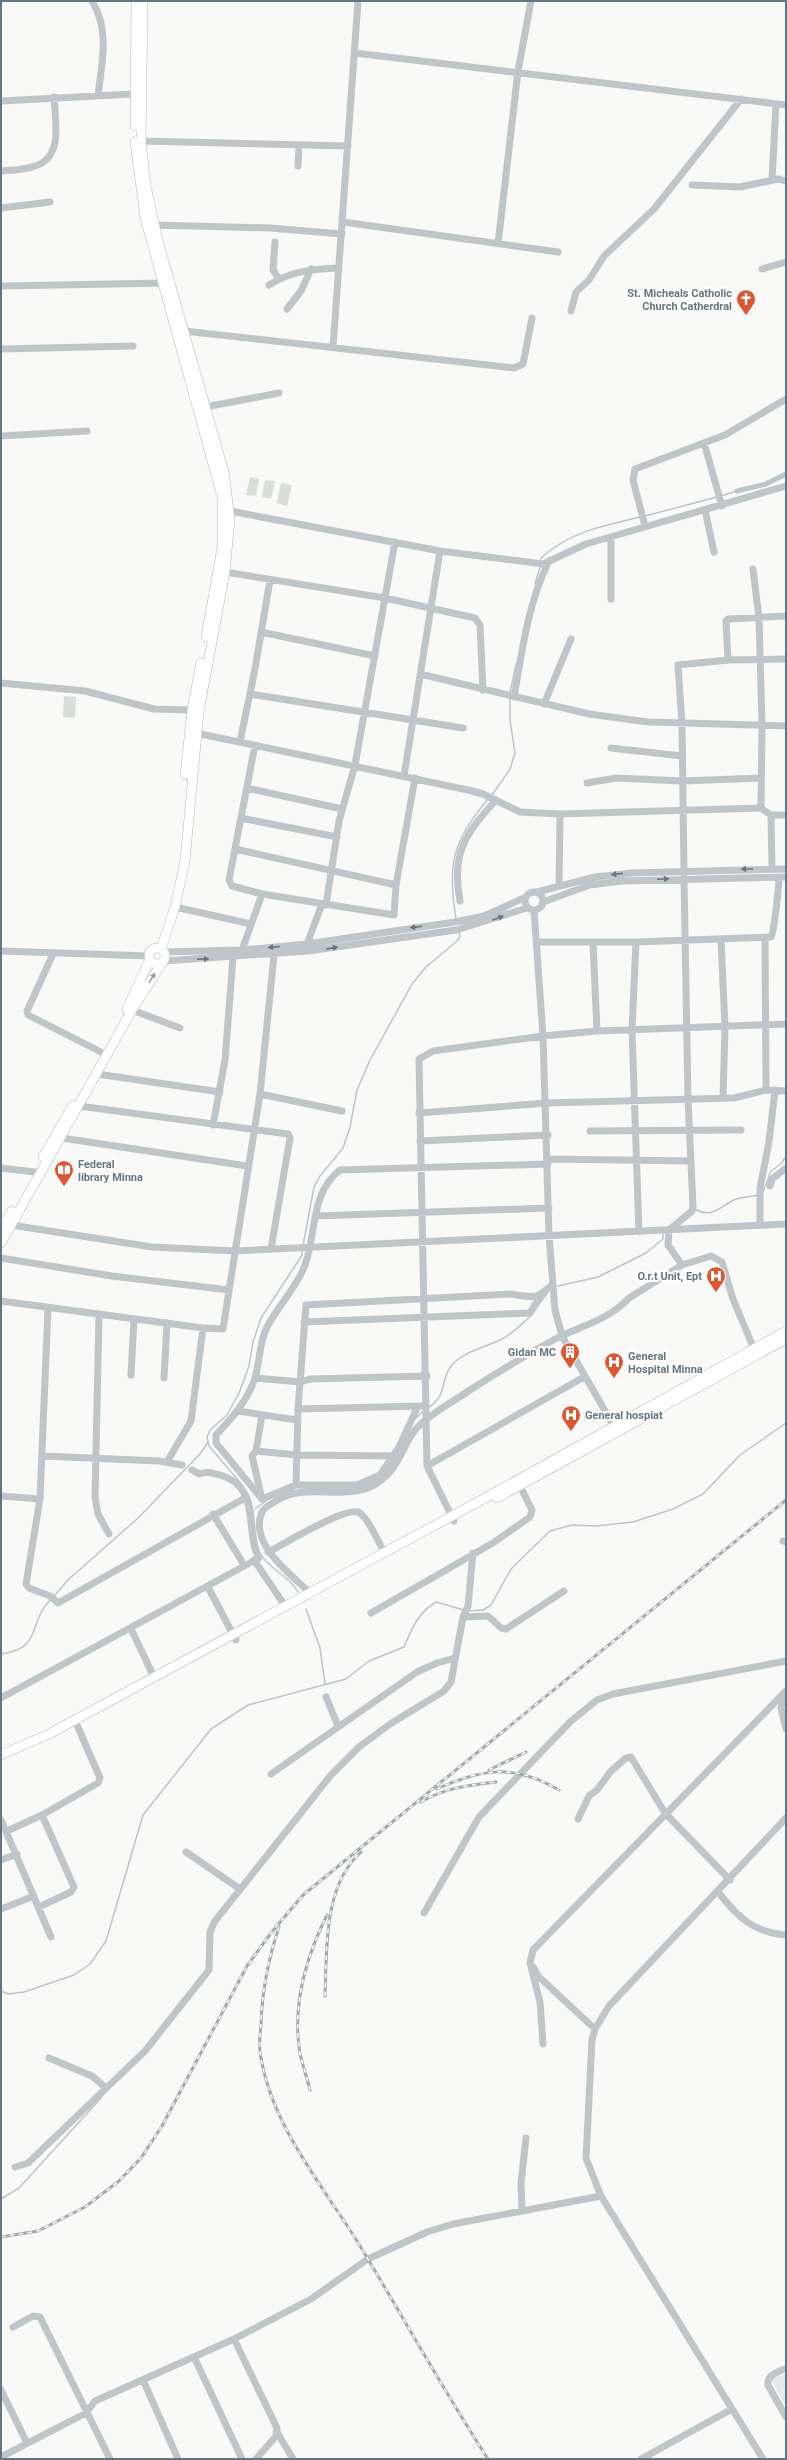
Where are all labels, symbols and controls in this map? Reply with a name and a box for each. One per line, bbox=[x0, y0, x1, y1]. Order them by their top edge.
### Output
place label: St. Micheals Catholic Church Catherdral bbox=[627, 287, 732, 313]
church icon: St. Micheals Catholic Church Catherdral bbox=[735, 288, 757, 316]
one-way arrow bbox=[740, 866, 753, 872]
one-way arrow bbox=[611, 871, 623, 878]
one-way arrow bbox=[657, 876, 670, 882]
one-way arrow bbox=[492, 915, 504, 921]
one-way arrow bbox=[410, 924, 422, 931]
one-way arrow bbox=[268, 943, 280, 950]
one-way arrow bbox=[326, 944, 339, 950]
one-way arrow bbox=[197, 955, 209, 962]
one-way arrow bbox=[148, 972, 155, 984]
place label: Federal library Minna bbox=[78, 1158, 143, 1184]
library icon: Federal library Minna bbox=[53, 1159, 75, 1187]
hospital icon: O.r.t Unit, Ept bbox=[705, 1265, 727, 1293]
place label: O.r.t Unit, Ept bbox=[637, 1270, 702, 1283]
building icon: Gidan MC bbox=[559, 1341, 581, 1369]
place label: Gidan MC bbox=[508, 1346, 556, 1359]
place label: General Hospital Minna bbox=[628, 1350, 703, 1376]
hospital icon: General Hospital Minna bbox=[603, 1351, 625, 1379]
hospital icon: General hospiat bbox=[560, 1404, 582, 1432]
place label: General hospiat bbox=[585, 1409, 663, 1422]

